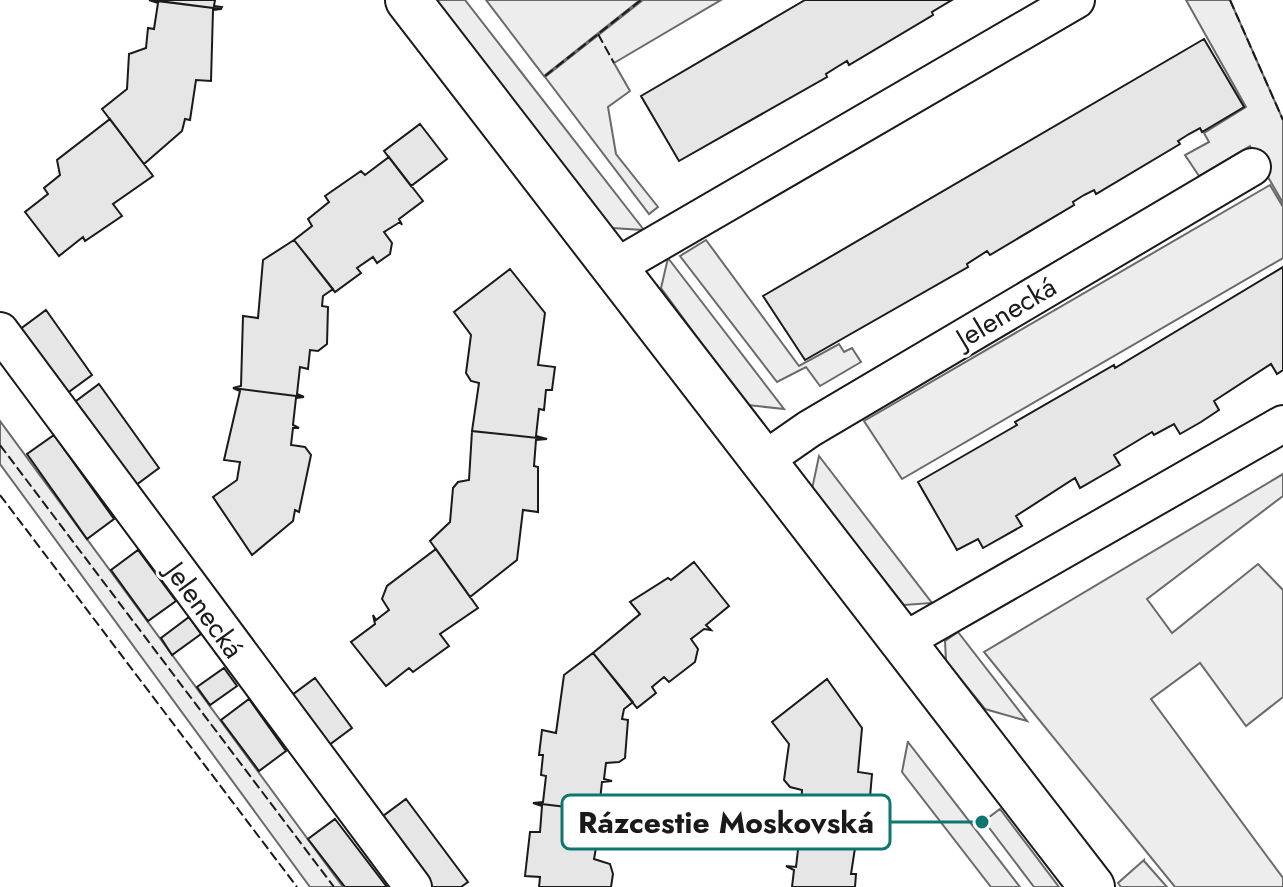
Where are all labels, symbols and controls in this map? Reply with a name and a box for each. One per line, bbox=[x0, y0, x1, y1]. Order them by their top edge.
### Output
street label: Jelenecká bbox=[945, 266, 1064, 360]
street label: Jelenecká bbox=[153, 550, 254, 667]
callout: Rázcestie Moskovská bbox=[562, 795, 890, 849]
text: Rázcestie Moskovská bbox=[578, 801, 874, 844]

